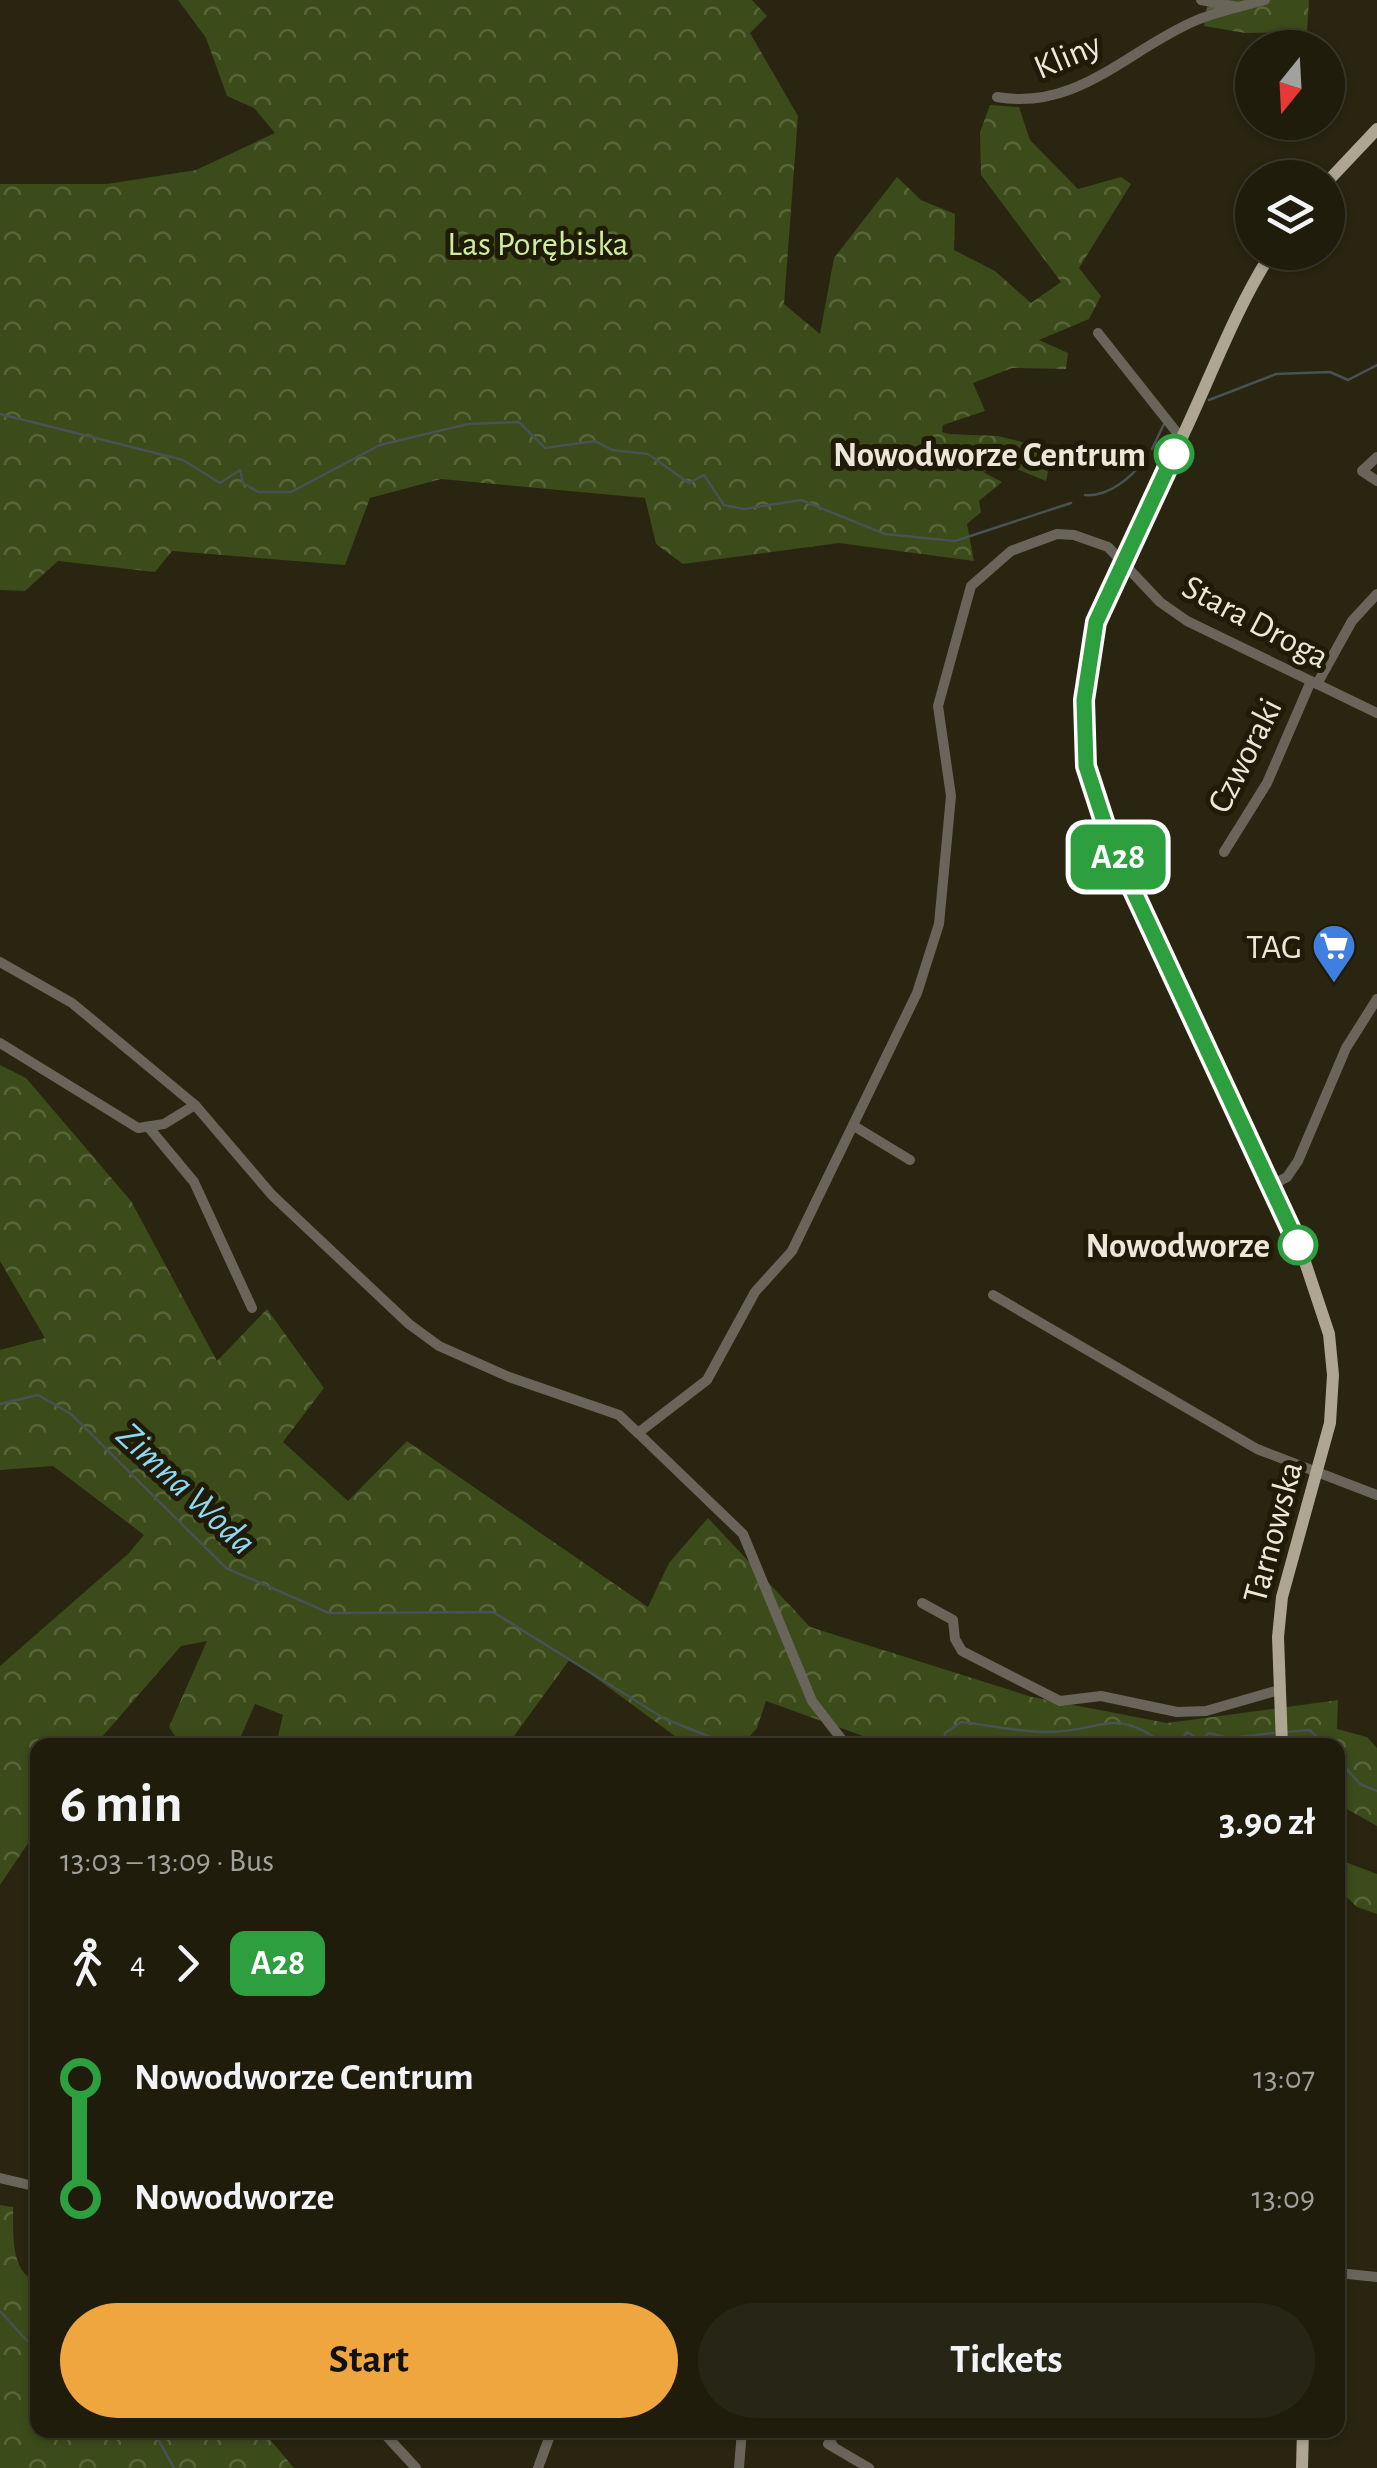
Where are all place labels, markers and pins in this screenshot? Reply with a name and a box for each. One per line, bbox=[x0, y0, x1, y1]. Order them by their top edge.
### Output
marker: Nowodworze Centrum bbox=[1155, 435, 1193, 473]
place label: Nowodworze Centrum bbox=[833, 438, 1146, 473]
supermarket icon: TAG bbox=[1311, 923, 1357, 984]
place label: TAG bbox=[1246, 930, 1302, 965]
marker: Nowodworze bbox=[1279, 1226, 1317, 1264]
place label: Nowodworze bbox=[1085, 1229, 1270, 1264]

